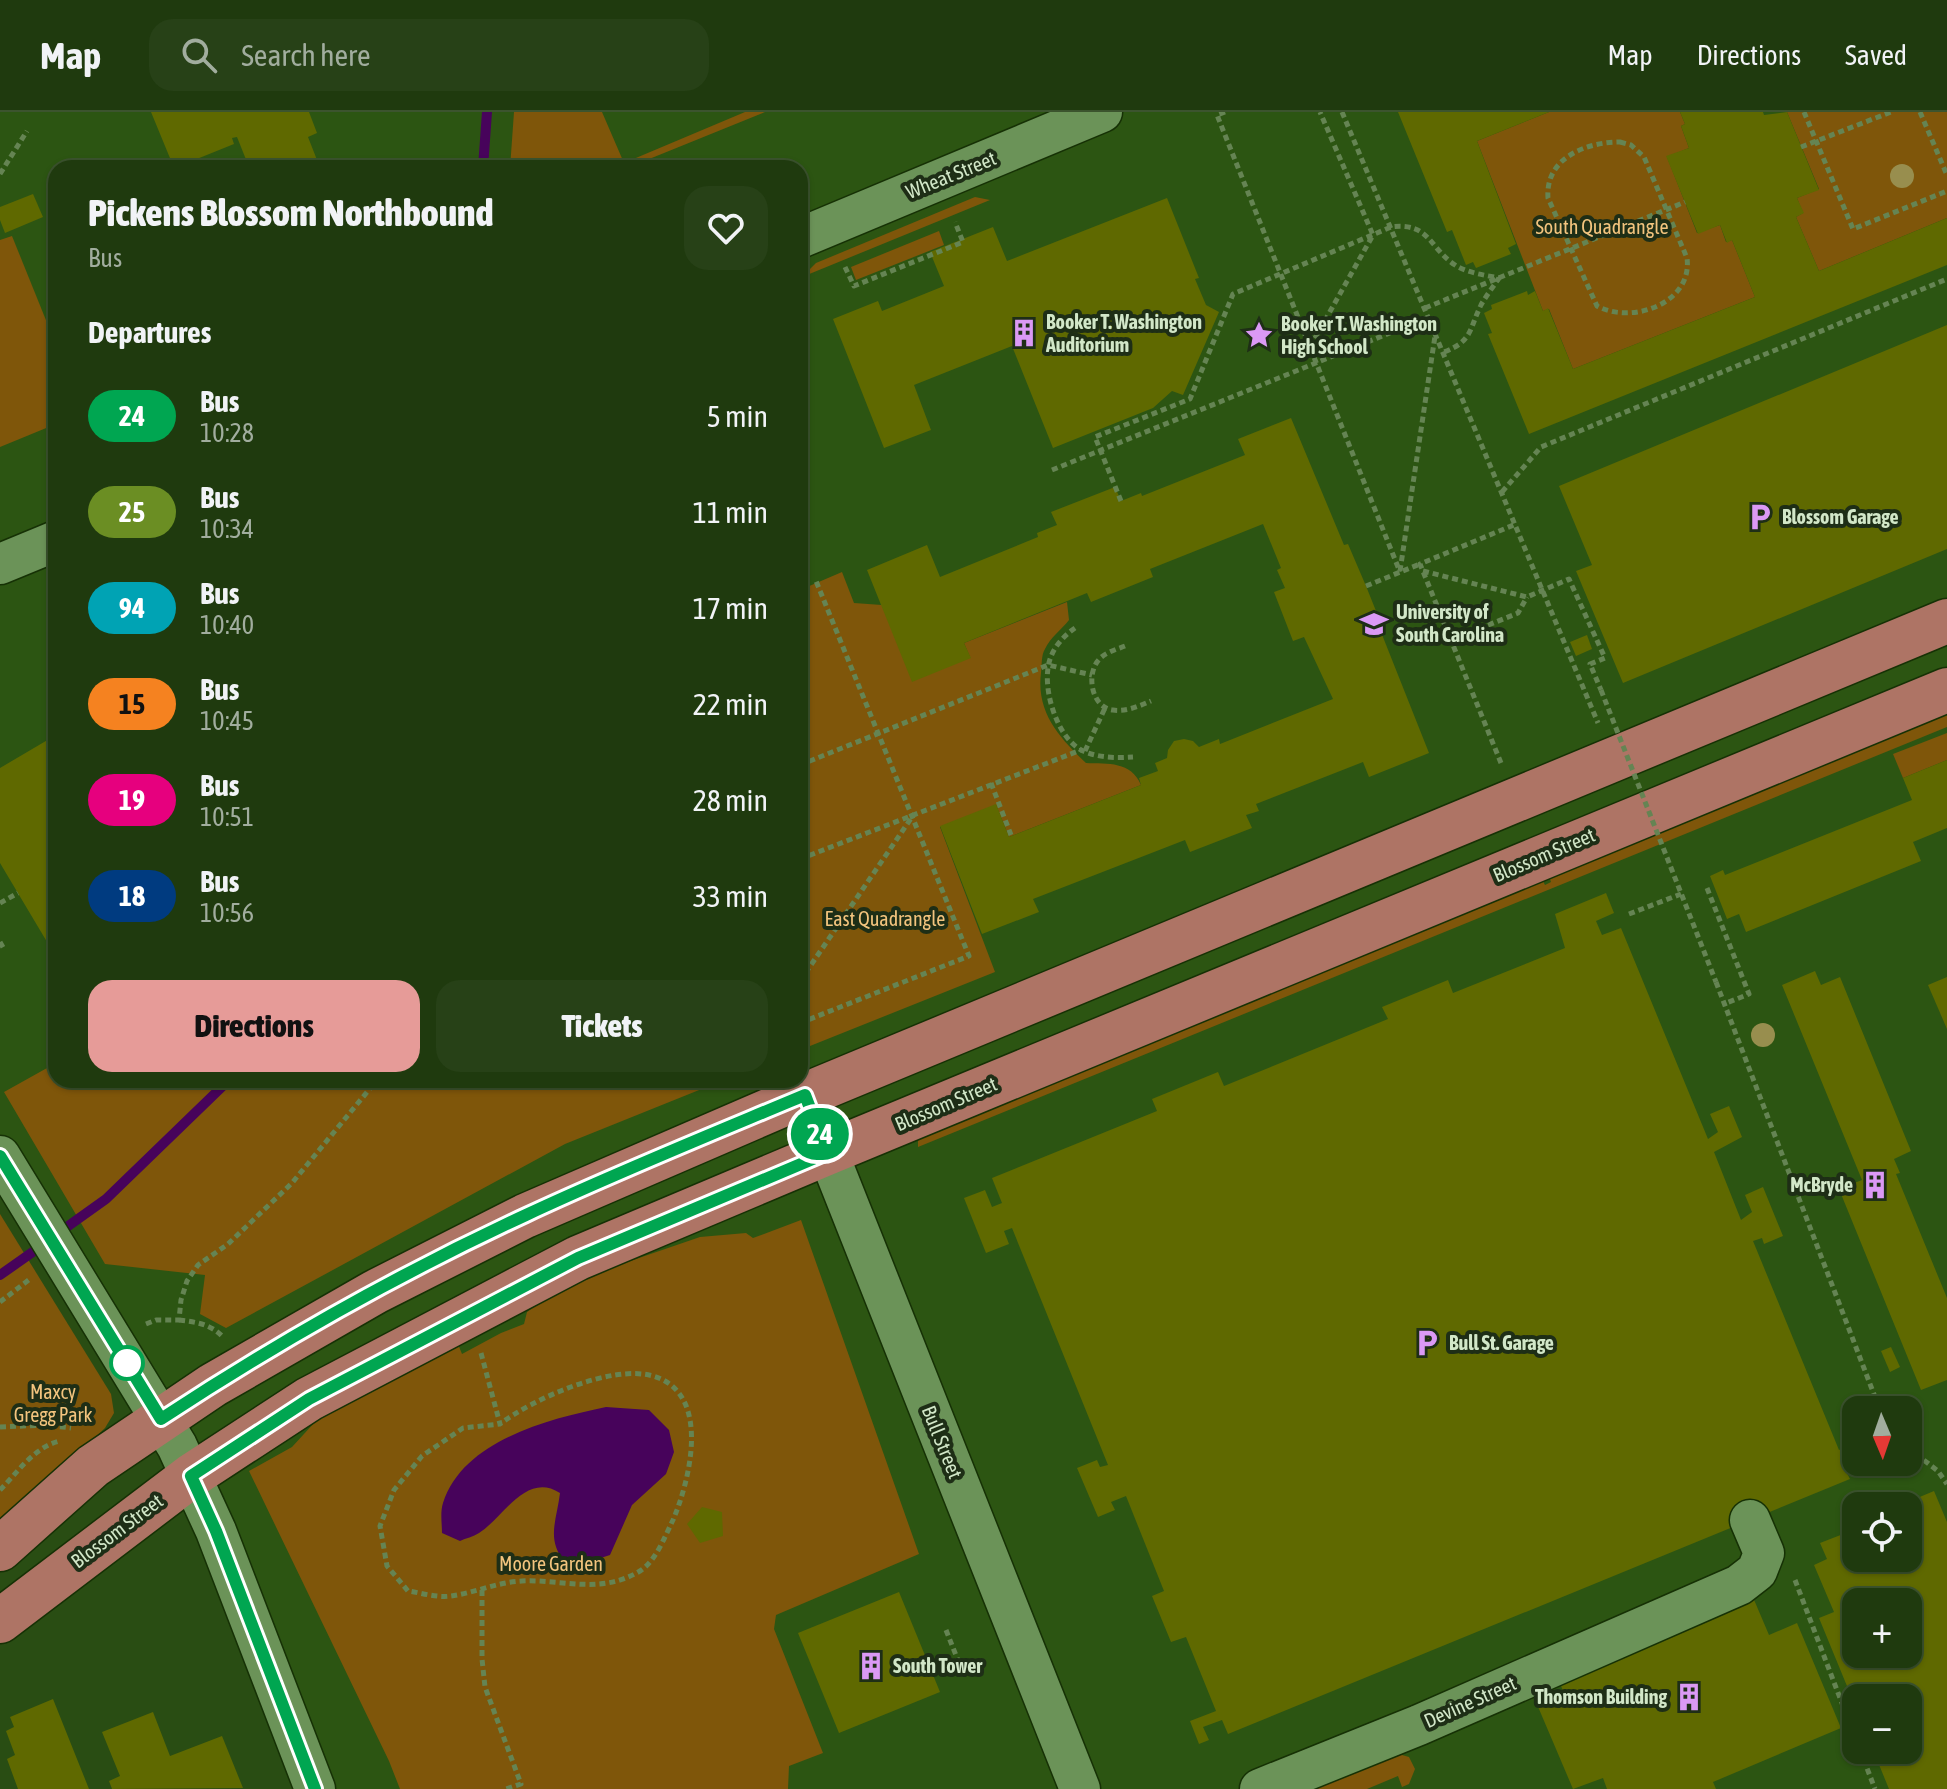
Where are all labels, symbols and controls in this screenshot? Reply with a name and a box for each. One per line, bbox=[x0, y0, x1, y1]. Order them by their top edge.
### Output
search box bbox=[149, 19, 709, 91]
icon: search bbox=[177, 33, 221, 77]
text: Map bbox=[40, 34, 101, 77]
text: Search here bbox=[241, 38, 371, 72]
text: Map bbox=[1608, 39, 1653, 71]
text: Directions bbox=[1697, 39, 1801, 71]
text: Saved bbox=[1845, 39, 1907, 71]
street label: Wheat Street bbox=[902, 146, 999, 203]
button: heart bbox=[684, 186, 768, 270]
text: Pickens Blossom Northbound bbox=[88, 191, 493, 234]
park label: South Quadrangle bbox=[1535, 215, 1669, 238]
text: Bus bbox=[88, 243, 122, 273]
place label: Booker T. Washington Auditorium bbox=[1045, 310, 1202, 356]
place label: Booker T. Washington High School bbox=[1281, 312, 1437, 358]
text: Departures bbox=[88, 315, 211, 349]
building icon: Booker T. Washington Auditorium bbox=[1009, 318, 1039, 348]
place icon: Booker T. Washington High School bbox=[1244, 320, 1274, 350]
text: Bus bbox=[200, 384, 239, 418]
text: 5 min bbox=[707, 399, 768, 433]
text: 24 bbox=[119, 400, 145, 432]
text: 10:28 bbox=[200, 418, 254, 448]
text: Bus bbox=[200, 480, 239, 514]
text: 11 min bbox=[693, 495, 768, 529]
text: 25 bbox=[119, 496, 145, 528]
parking icon: Blossom Garage bbox=[1745, 502, 1775, 532]
place label: Blossom Garage bbox=[1782, 505, 1899, 528]
text: 10:34 bbox=[200, 514, 254, 544]
text: Bus bbox=[200, 576, 239, 610]
text: 17 min bbox=[693, 591, 768, 625]
text: 94 bbox=[119, 592, 145, 624]
place label: University of South Carolina bbox=[1396, 600, 1504, 646]
school or university icon: University of South Carolina bbox=[1359, 609, 1389, 639]
text: 10:40 bbox=[200, 610, 254, 640]
text: Bus bbox=[200, 672, 239, 706]
text: 22 min bbox=[693, 687, 768, 721]
text: 15 bbox=[119, 688, 145, 720]
text: 10:45 bbox=[200, 706, 254, 736]
text: Bus bbox=[200, 768, 239, 802]
text: 28 min bbox=[693, 783, 768, 817]
text: 19 bbox=[119, 784, 145, 816]
text: 10:51 bbox=[200, 802, 254, 832]
street label: Blossom Street bbox=[1489, 823, 1598, 886]
text: Bus bbox=[200, 864, 239, 898]
text: 33 min bbox=[693, 879, 768, 913]
text: 18 bbox=[119, 880, 145, 912]
text: 10:56 bbox=[200, 898, 254, 928]
park label: East Quadrangle bbox=[825, 907, 945, 930]
button: Directions bbox=[88, 980, 420, 1072]
button: Tickets bbox=[436, 980, 768, 1072]
street label: Blossom Street bbox=[891, 1072, 1000, 1135]
line badge: 24 bbox=[784, 1108, 856, 1160]
text: 24 bbox=[807, 1118, 833, 1150]
building icon: McBryde bbox=[1860, 1170, 1890, 1200]
place label: McBryde bbox=[1790, 1173, 1853, 1196]
parking icon: Bull St. Garage bbox=[1412, 1328, 1442, 1358]
place label: Bull St. Garage bbox=[1449, 1331, 1554, 1354]
unlabelled marker bbox=[110, 1346, 144, 1380]
park label: Maxcy Gregg Park bbox=[14, 1380, 92, 1426]
north arrow bbox=[1842, 1396, 1922, 1476]
map controls bbox=[1842, 1396, 1922, 1764]
street label: Bull Street bbox=[917, 1402, 968, 1482]
street label: Blossom Street bbox=[66, 1489, 167, 1572]
button: locate bbox=[1842, 1492, 1922, 1572]
park label: Moore Garden bbox=[499, 1552, 603, 1575]
button: + bbox=[1842, 1588, 1922, 1668]
building icon: South Tower bbox=[856, 1651, 886, 1681]
place label: South Tower bbox=[893, 1654, 983, 1677]
street label: Devine Street bbox=[1420, 1671, 1520, 1732]
building icon: Thomson Building bbox=[1674, 1682, 1704, 1712]
button: − bbox=[1842, 1684, 1922, 1764]
place label: Thomson Building bbox=[1535, 1685, 1667, 1708]

